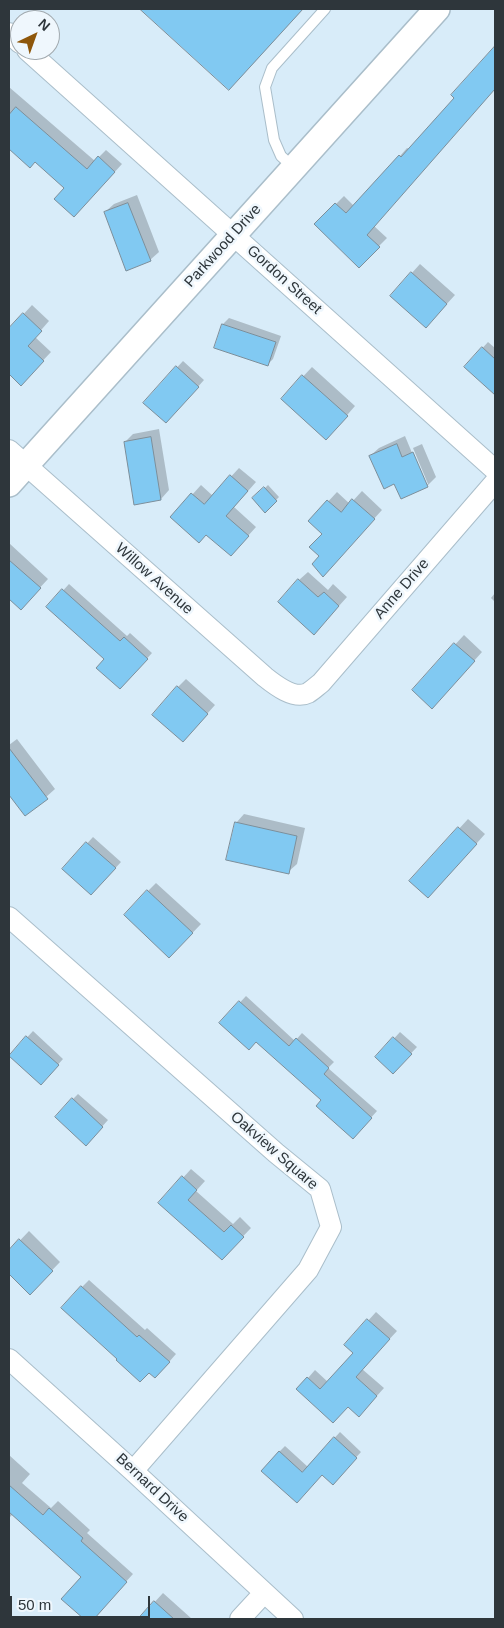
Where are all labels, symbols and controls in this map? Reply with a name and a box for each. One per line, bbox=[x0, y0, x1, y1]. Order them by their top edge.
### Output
north arrow bbox=[10, 10, 60, 60]
text: N bbox=[35, 15, 53, 34]
street label: Parkwood Drive bbox=[181, 201, 265, 291]
street label: Gordon Street bbox=[243, 242, 325, 318]
street label: Willow Avenue bbox=[112, 539, 196, 619]
street label: Anne Drive bbox=[371, 555, 433, 623]
street label: Oakview Square bbox=[227, 1108, 321, 1194]
street label: Bernard Drive bbox=[112, 1450, 192, 1526]
scale bar bbox=[12, 1586, 152, 1618]
text: 50 m bbox=[18, 1596, 51, 1613]

